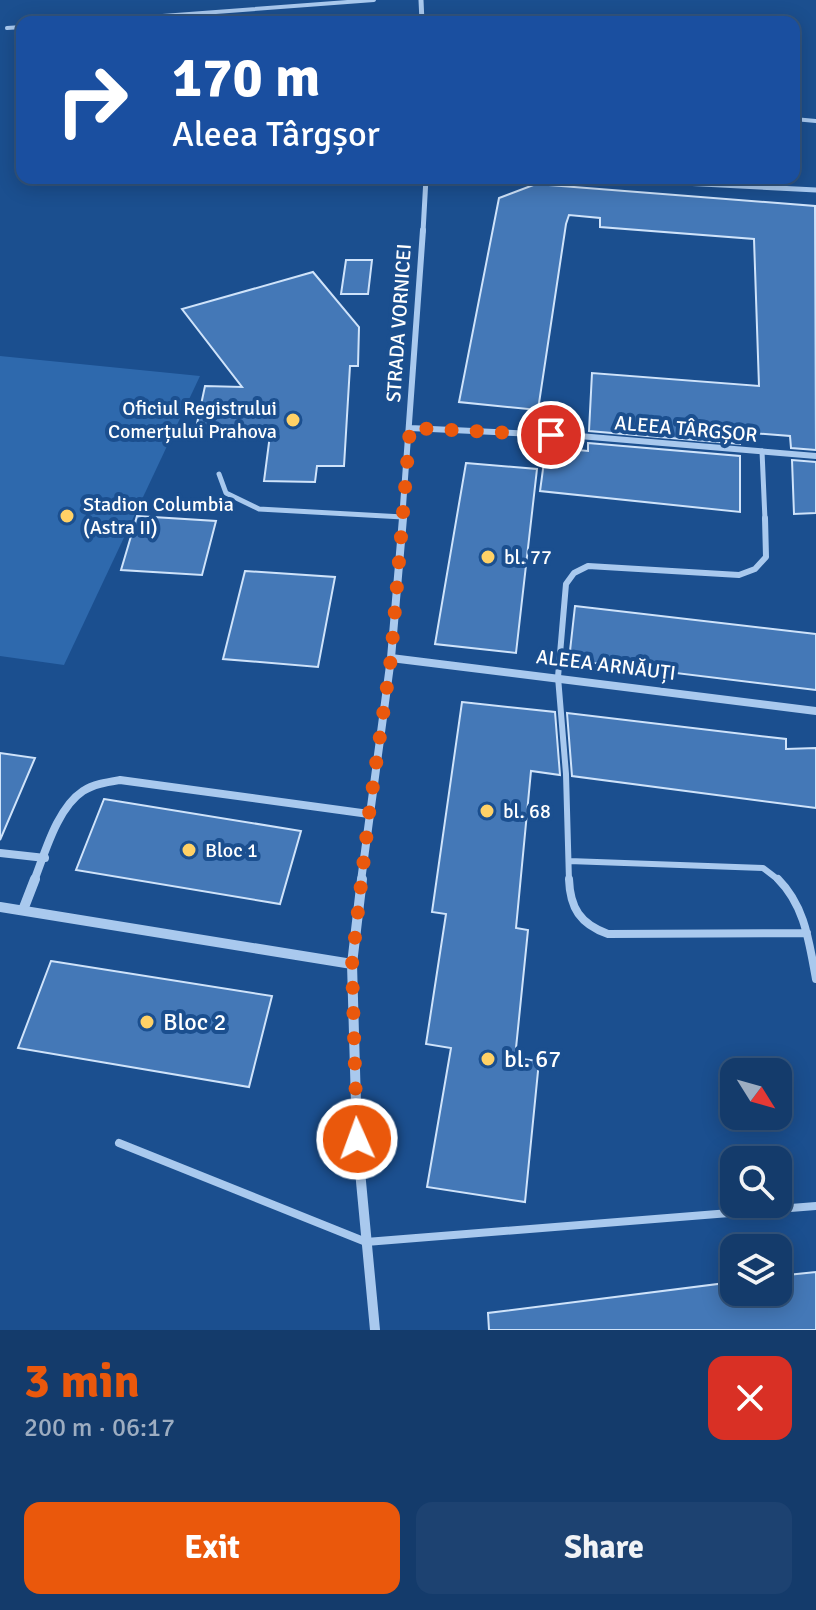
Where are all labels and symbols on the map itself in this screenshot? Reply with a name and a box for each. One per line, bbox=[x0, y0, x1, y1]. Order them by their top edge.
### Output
street label: STRADA VORNICEI bbox=[381, 243, 417, 403]
place label: Oficiul Registrului Comerțului Prahova bbox=[108, 396, 277, 444]
pin bbox=[517, 401, 585, 469]
street label: ALEEA TÂRGȘOR bbox=[614, 410, 758, 448]
marker: Oficiul Registrului Comerțului Prahova bbox=[284, 411, 302, 429]
place label: Stadion Columbia (Astra II) bbox=[83, 492, 234, 540]
marker: Stadion Columbia (Astra II) bbox=[58, 507, 76, 525]
place label: bl. 77 bbox=[504, 545, 552, 570]
marker: bl. 77 bbox=[479, 548, 497, 566]
street label: ALEEA ARNĂUȚI bbox=[535, 644, 677, 686]
place label: bl. 68 bbox=[503, 799, 551, 824]
marker: bl. 68 bbox=[478, 802, 496, 820]
place label: Bloc 1 bbox=[205, 838, 258, 863]
marker: Bloc 1 bbox=[180, 841, 198, 859]
place label: Bloc 2 bbox=[163, 1007, 226, 1037]
marker: Bloc 2 bbox=[138, 1013, 156, 1031]
place label: bl. 67 bbox=[504, 1044, 561, 1074]
marker: bl. 67 bbox=[479, 1050, 497, 1068]
north arrow bbox=[720, 1058, 792, 1130]
position arrow bbox=[315, 1097, 399, 1181]

